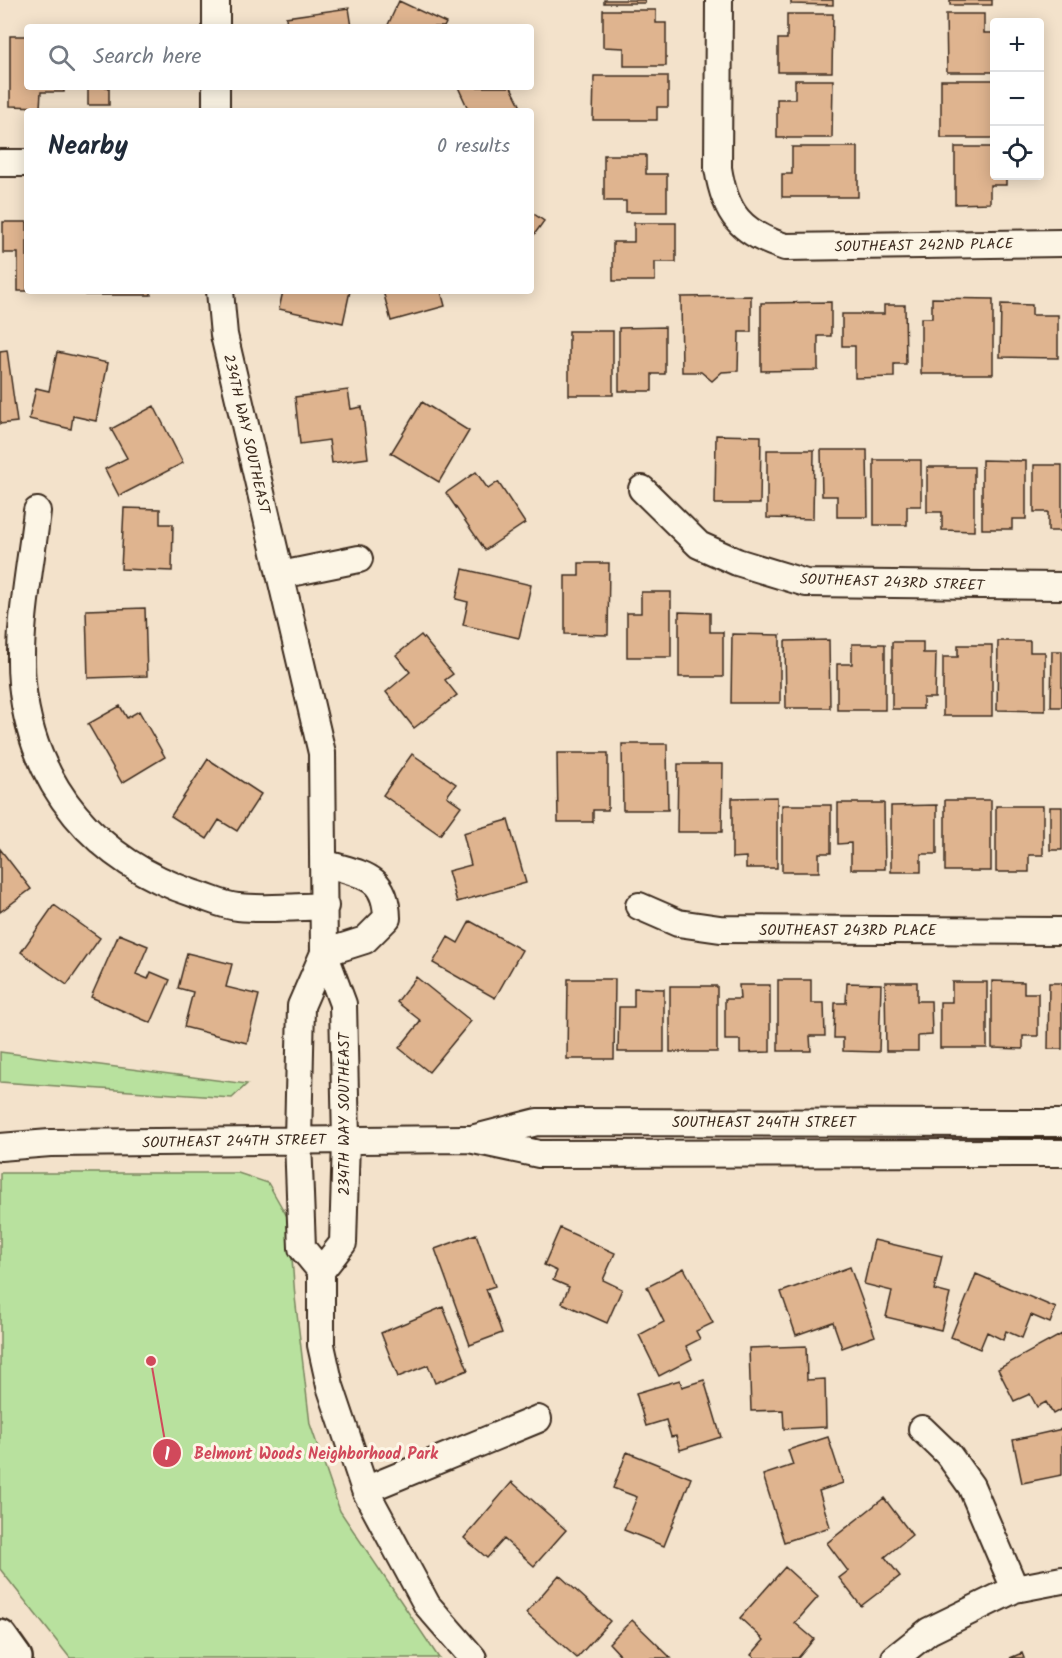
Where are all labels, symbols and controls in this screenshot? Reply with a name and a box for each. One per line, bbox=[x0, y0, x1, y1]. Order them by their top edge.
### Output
map controls bbox=[990, 18, 1044, 180]
button: + bbox=[990, 18, 1044, 72]
search box bbox=[24, 24, 534, 90]
text: Search here bbox=[93, 40, 201, 75]
icon: search bbox=[45, 41, 78, 74]
button: − bbox=[990, 72, 1044, 126]
text: Nearby bbox=[48, 126, 128, 168]
button: locate bbox=[990, 126, 1044, 180]
text: 0 results bbox=[437, 131, 510, 163]
street label: SOUTHEAST 242ND PLACE bbox=[834, 232, 1015, 260]
street label: 234TH WAY SOUTHEAST bbox=[216, 352, 277, 518]
street label: SOUTHEAST 243RD STREET bbox=[799, 568, 987, 598]
street label: SOUTHEAST 243RD PLACE bbox=[759, 919, 938, 943]
street label: 234TH WAY SOUTHEAST bbox=[333, 1030, 357, 1196]
street label: SOUTHEAST 244TH STREET bbox=[672, 1111, 858, 1135]
street label: SOUTHEAST 244TH STREET bbox=[142, 1128, 328, 1156]
callout: Belmont Woods Neighborhood Park bbox=[152, 1436, 450, 1470]
text: 1 bbox=[164, 1441, 170, 1470]
text: Belmont Woods Neighborhood Park bbox=[194, 1442, 439, 1467]

